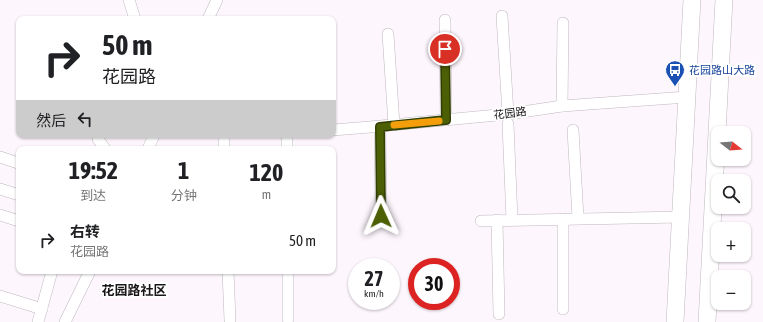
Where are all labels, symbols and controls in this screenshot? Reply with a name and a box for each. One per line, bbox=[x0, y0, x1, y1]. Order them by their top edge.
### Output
text: 50 m bbox=[102, 29, 152, 61]
icon: right bbox=[36, 32, 88, 84]
pin bbox=[428, 32, 462, 66]
icon: arrive bbox=[434, 38, 456, 60]
bus stop icon: 花园路山大路 bbox=[664, 59, 686, 87]
place label: 花园路山大路 bbox=[689, 64, 755, 76]
text: 花园路 bbox=[102, 66, 156, 87]
street label: 花园路 bbox=[493, 105, 527, 121]
icon: left bbox=[74, 108, 96, 130]
text: 然后 bbox=[36, 112, 66, 129]
north arrow bbox=[711, 126, 751, 166]
map controls bbox=[711, 126, 751, 310]
text: 19:52 bbox=[69, 157, 118, 184]
text: 1 bbox=[178, 157, 189, 184]
text: 120 bbox=[249, 159, 283, 186]
button: search bbox=[711, 174, 751, 214]
text: m bbox=[262, 187, 271, 202]
text: 到达 bbox=[80, 188, 106, 203]
text: 分钟 bbox=[171, 188, 197, 203]
position arrow bbox=[360, 195, 402, 237]
button: + bbox=[711, 222, 751, 262]
text: 右转 bbox=[70, 223, 100, 240]
icon: right bbox=[36, 229, 58, 251]
text: 50 m bbox=[289, 232, 316, 249]
text: 花园路 bbox=[70, 244, 109, 259]
speed limit sign: 30 bbox=[408, 258, 460, 310]
text: 27 bbox=[365, 267, 383, 290]
button: − bbox=[711, 270, 751, 310]
district label: 花园路社区 bbox=[101, 283, 167, 298]
text: km/h bbox=[364, 288, 384, 299]

